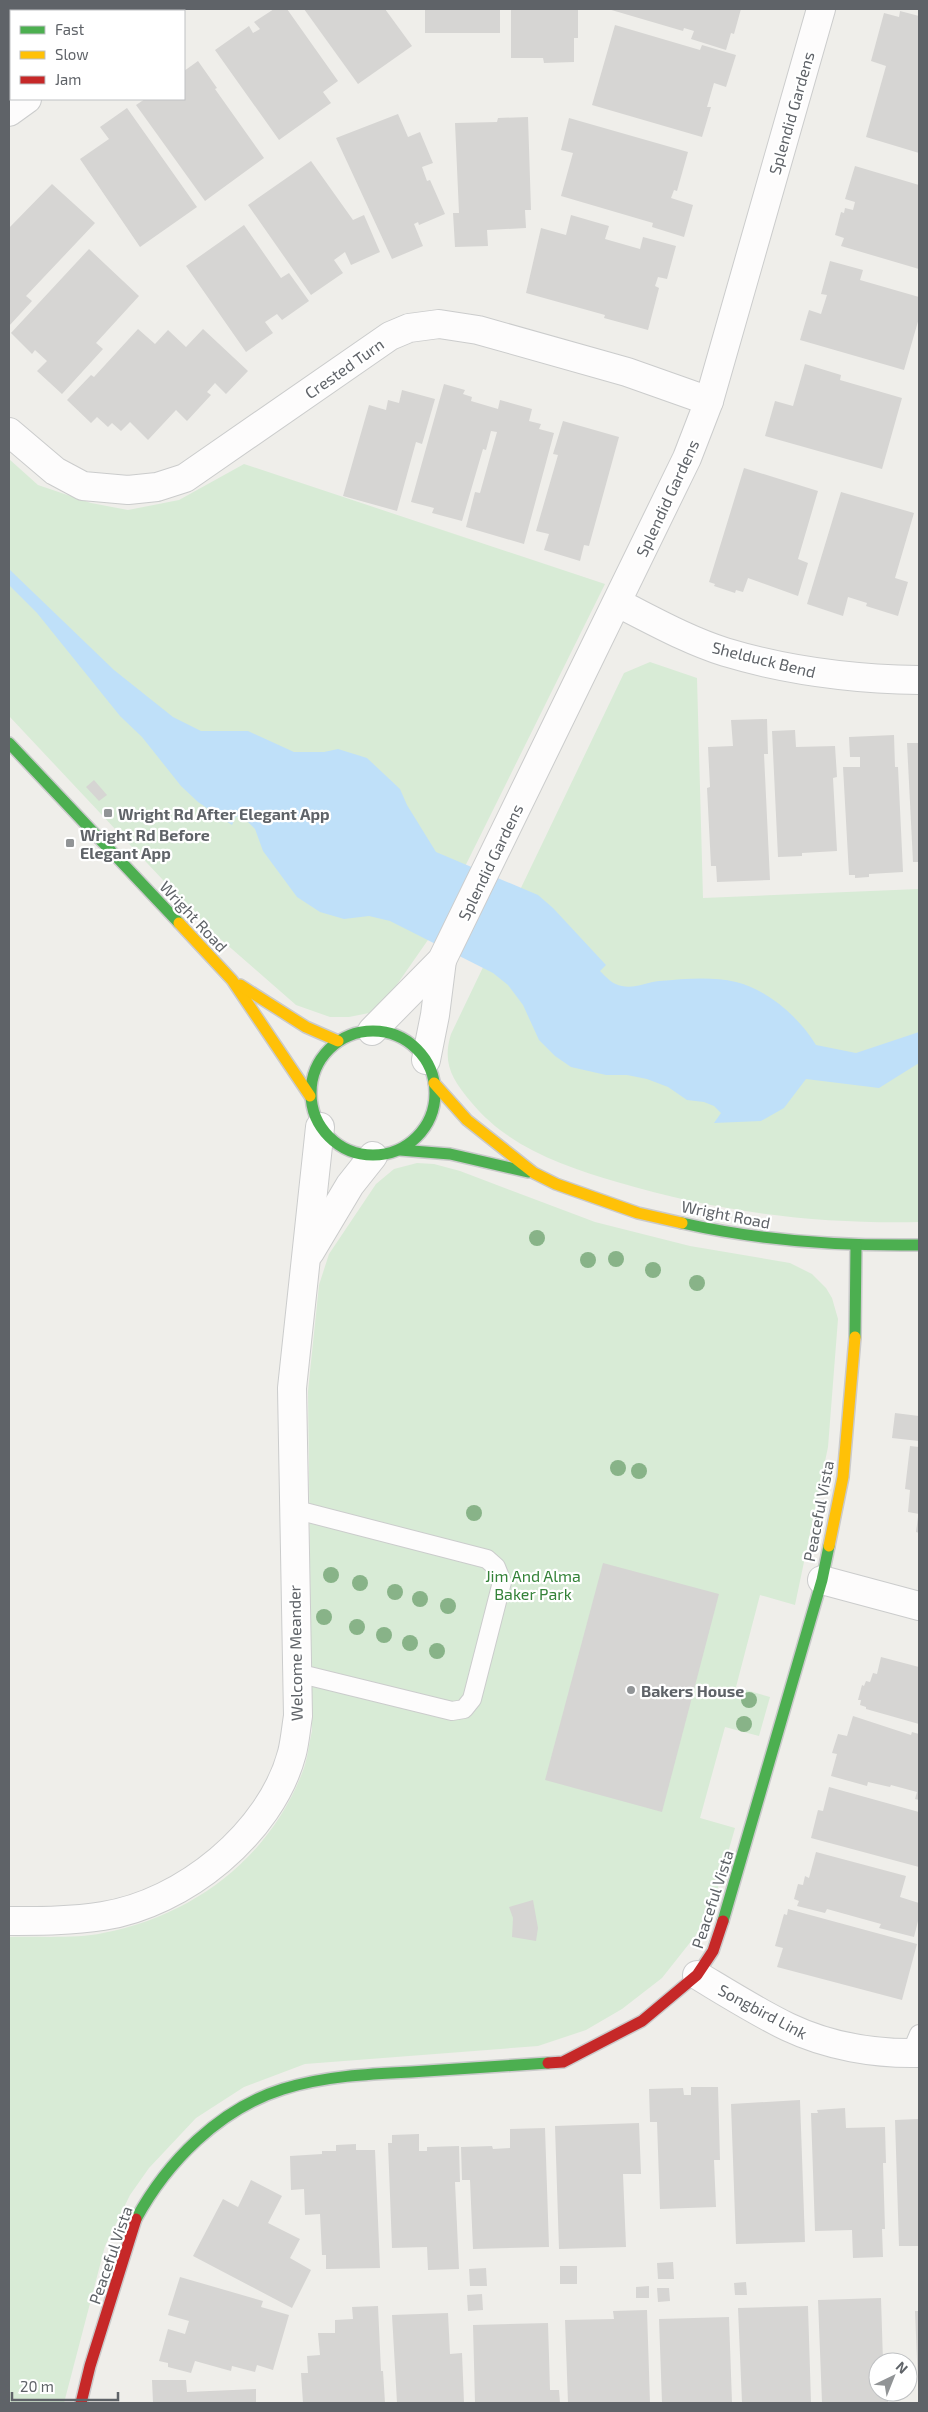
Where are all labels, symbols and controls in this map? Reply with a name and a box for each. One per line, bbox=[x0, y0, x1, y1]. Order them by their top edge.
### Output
legend bbox=[10, 10, 185, 100]
text: Fast bbox=[55, 20, 85, 38]
text: Slow bbox=[55, 45, 89, 63]
street label: Splendid Gardens bbox=[764, 49, 818, 177]
text: Jam bbox=[55, 70, 81, 88]
street label: Crested Turn bbox=[301, 334, 387, 402]
street label: Splendid Gardens bbox=[632, 436, 702, 560]
street label: Shelduck Bend bbox=[710, 637, 818, 681]
street label: Splendid Gardens bbox=[454, 801, 526, 923]
place label: Wright Rd After Elegant App bbox=[118, 804, 330, 823]
marker: Wright Rd After Elegant App bbox=[102, 807, 114, 819]
place label: Wright Rd Before Elegant App bbox=[80, 825, 210, 862]
marker: Wright Rd Before Elegant App bbox=[64, 837, 76, 849]
street label: Wright Road bbox=[156, 877, 232, 955]
street label: Wright Road bbox=[680, 1196, 772, 1232]
street label: Peaceful Vista bbox=[799, 1459, 837, 1563]
park label: Jim And Alma Baker Park bbox=[485, 1566, 581, 1603]
street label: Welcome Meander bbox=[284, 1584, 306, 1721]
place label: Bakers House bbox=[641, 1681, 744, 1700]
marker: Bakers House bbox=[625, 1684, 637, 1696]
street label: Peaceful Vista bbox=[687, 1847, 737, 1951]
street label: Songbird Link bbox=[715, 1980, 811, 2042]
street label: Peaceful Vista bbox=[84, 2203, 136, 2307]
north arrow bbox=[868, 2352, 918, 2402]
text: N bbox=[893, 2357, 912, 2377]
scale bar bbox=[12, 2370, 119, 2402]
text: 20 m bbox=[20, 2377, 54, 2395]

